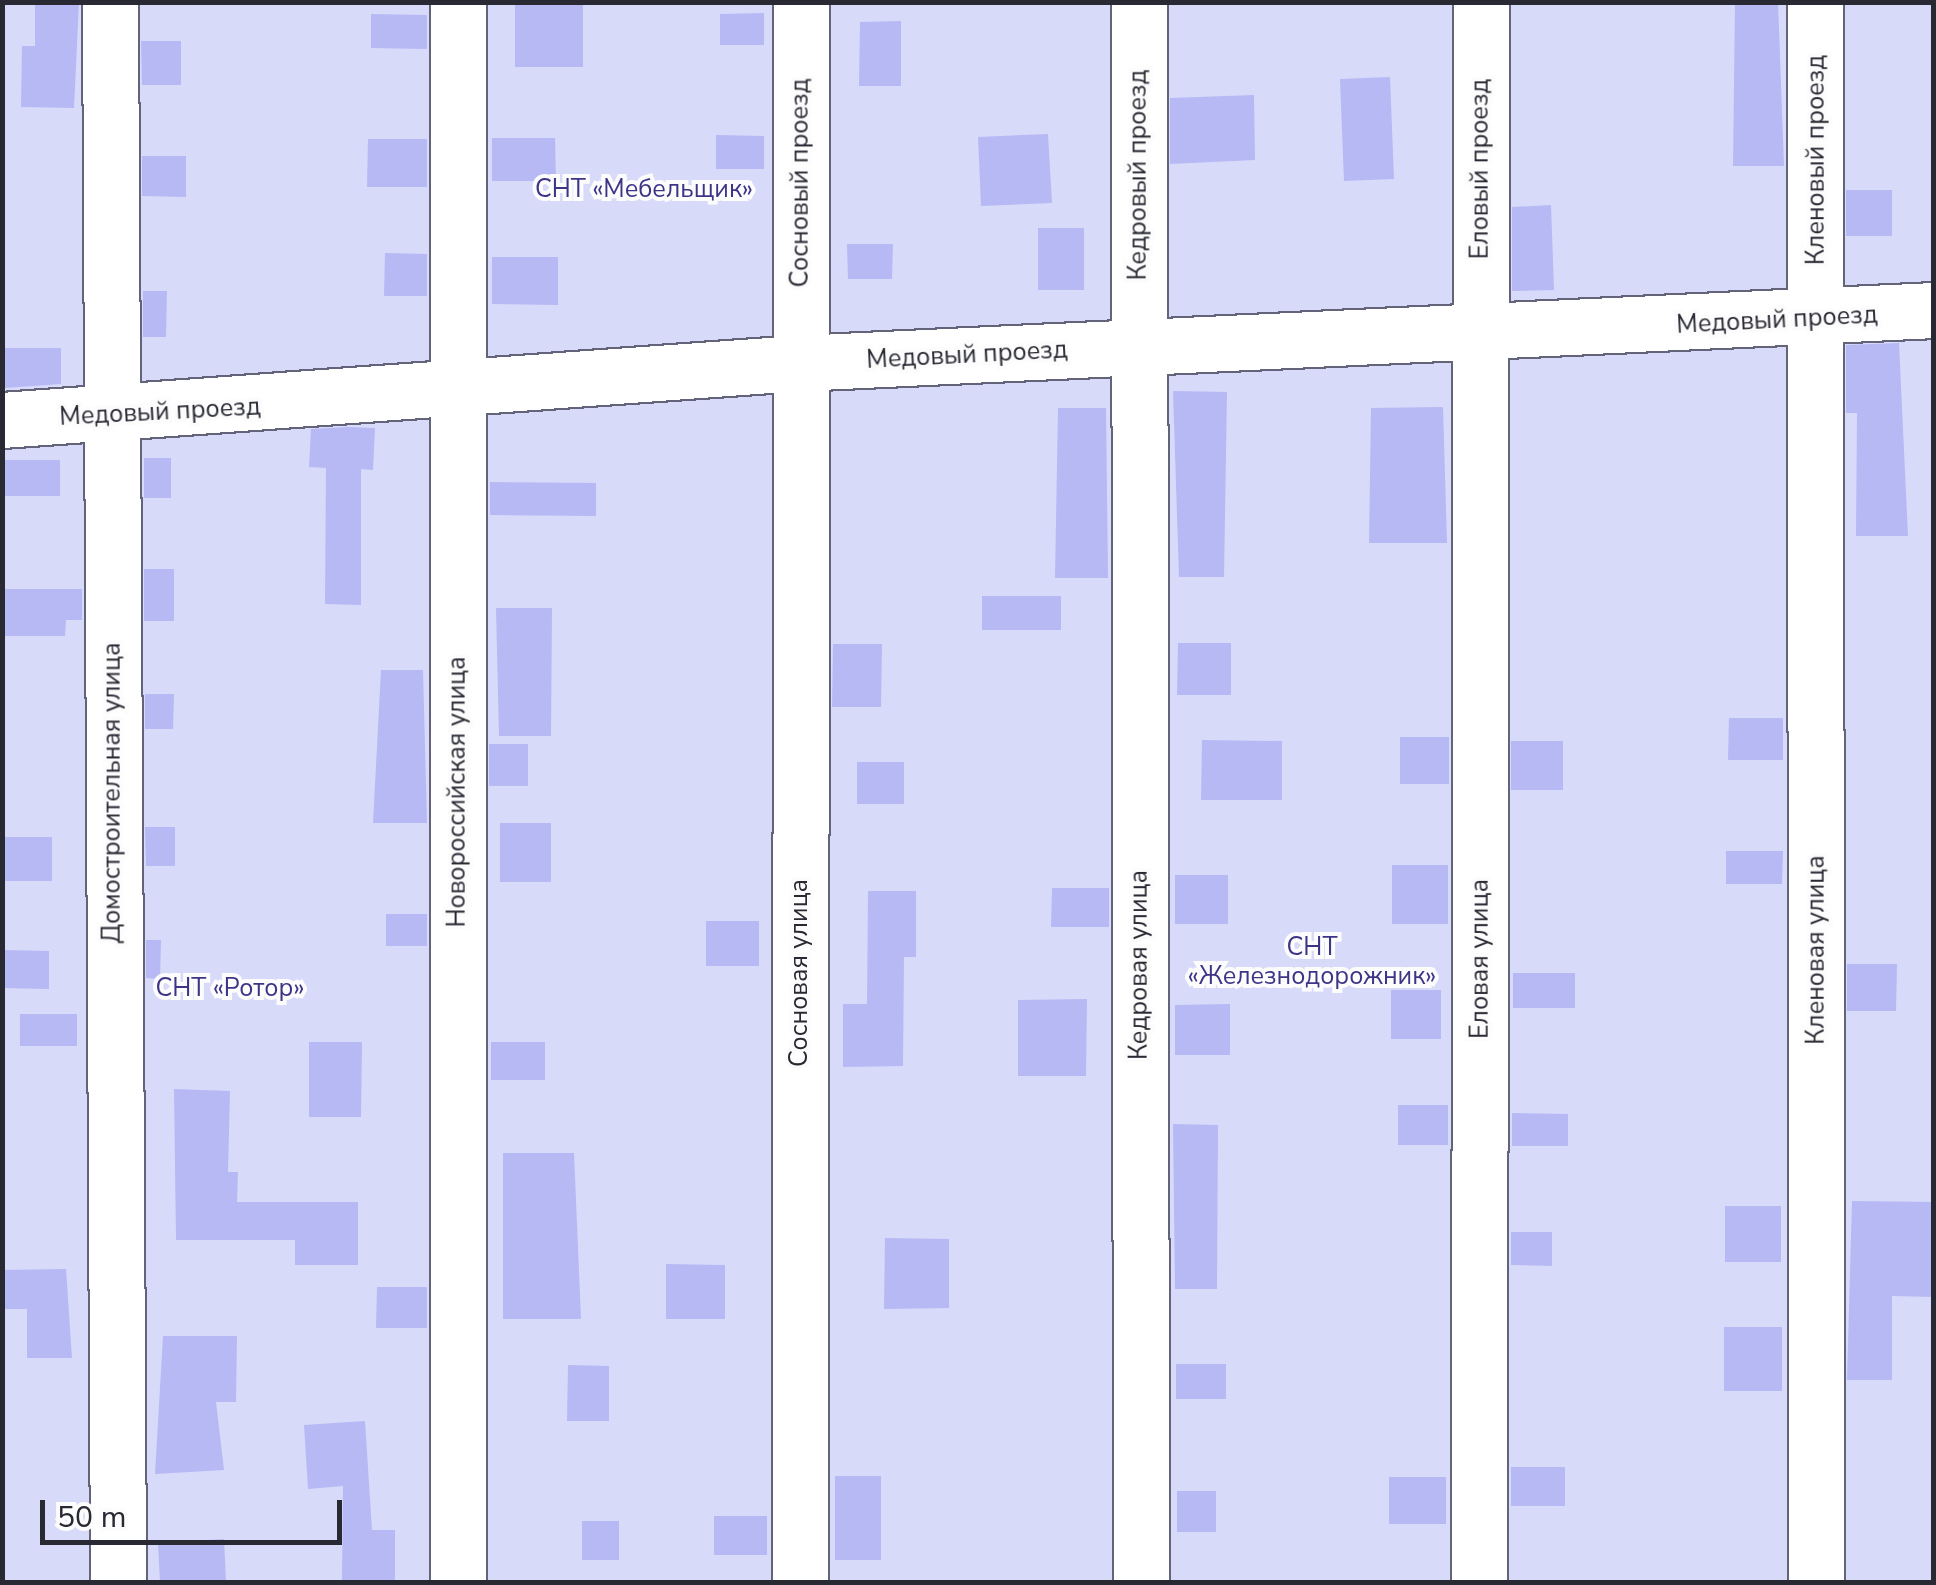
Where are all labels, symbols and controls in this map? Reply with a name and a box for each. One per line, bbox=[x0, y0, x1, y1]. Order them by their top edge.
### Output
street label: Кленовый проезд bbox=[1801, 55, 1831, 265]
street label: Кедровый проезд bbox=[1123, 70, 1153, 280]
street label: Сосновый проезд bbox=[785, 79, 815, 287]
street label: Еловый проезд bbox=[1465, 79, 1495, 259]
park label: СНТ «Мебельщик» bbox=[535, 174, 753, 204]
street label: Медовый проезд bbox=[1676, 300, 1878, 340]
street label: Медовый проезд bbox=[866, 335, 1068, 375]
street label: Медовый проезд bbox=[59, 392, 261, 432]
street label: Домостроительная улица bbox=[97, 643, 127, 943]
street label: Новороссийская улица bbox=[442, 657, 472, 927]
street label: Кленовая улица bbox=[1801, 855, 1831, 1045]
street label: Кедровая улица bbox=[1124, 870, 1154, 1060]
street label: Сосновая улица bbox=[784, 879, 814, 1067]
street label: Еловая улица bbox=[1465, 879, 1495, 1039]
park label: СНТ «Железнодорожник» bbox=[1188, 933, 1436, 992]
park label: СНТ «Ротор» bbox=[155, 973, 305, 1003]
scale bar bbox=[45, 1480, 348, 1542]
text: 50 m bbox=[57, 1497, 126, 1538]

